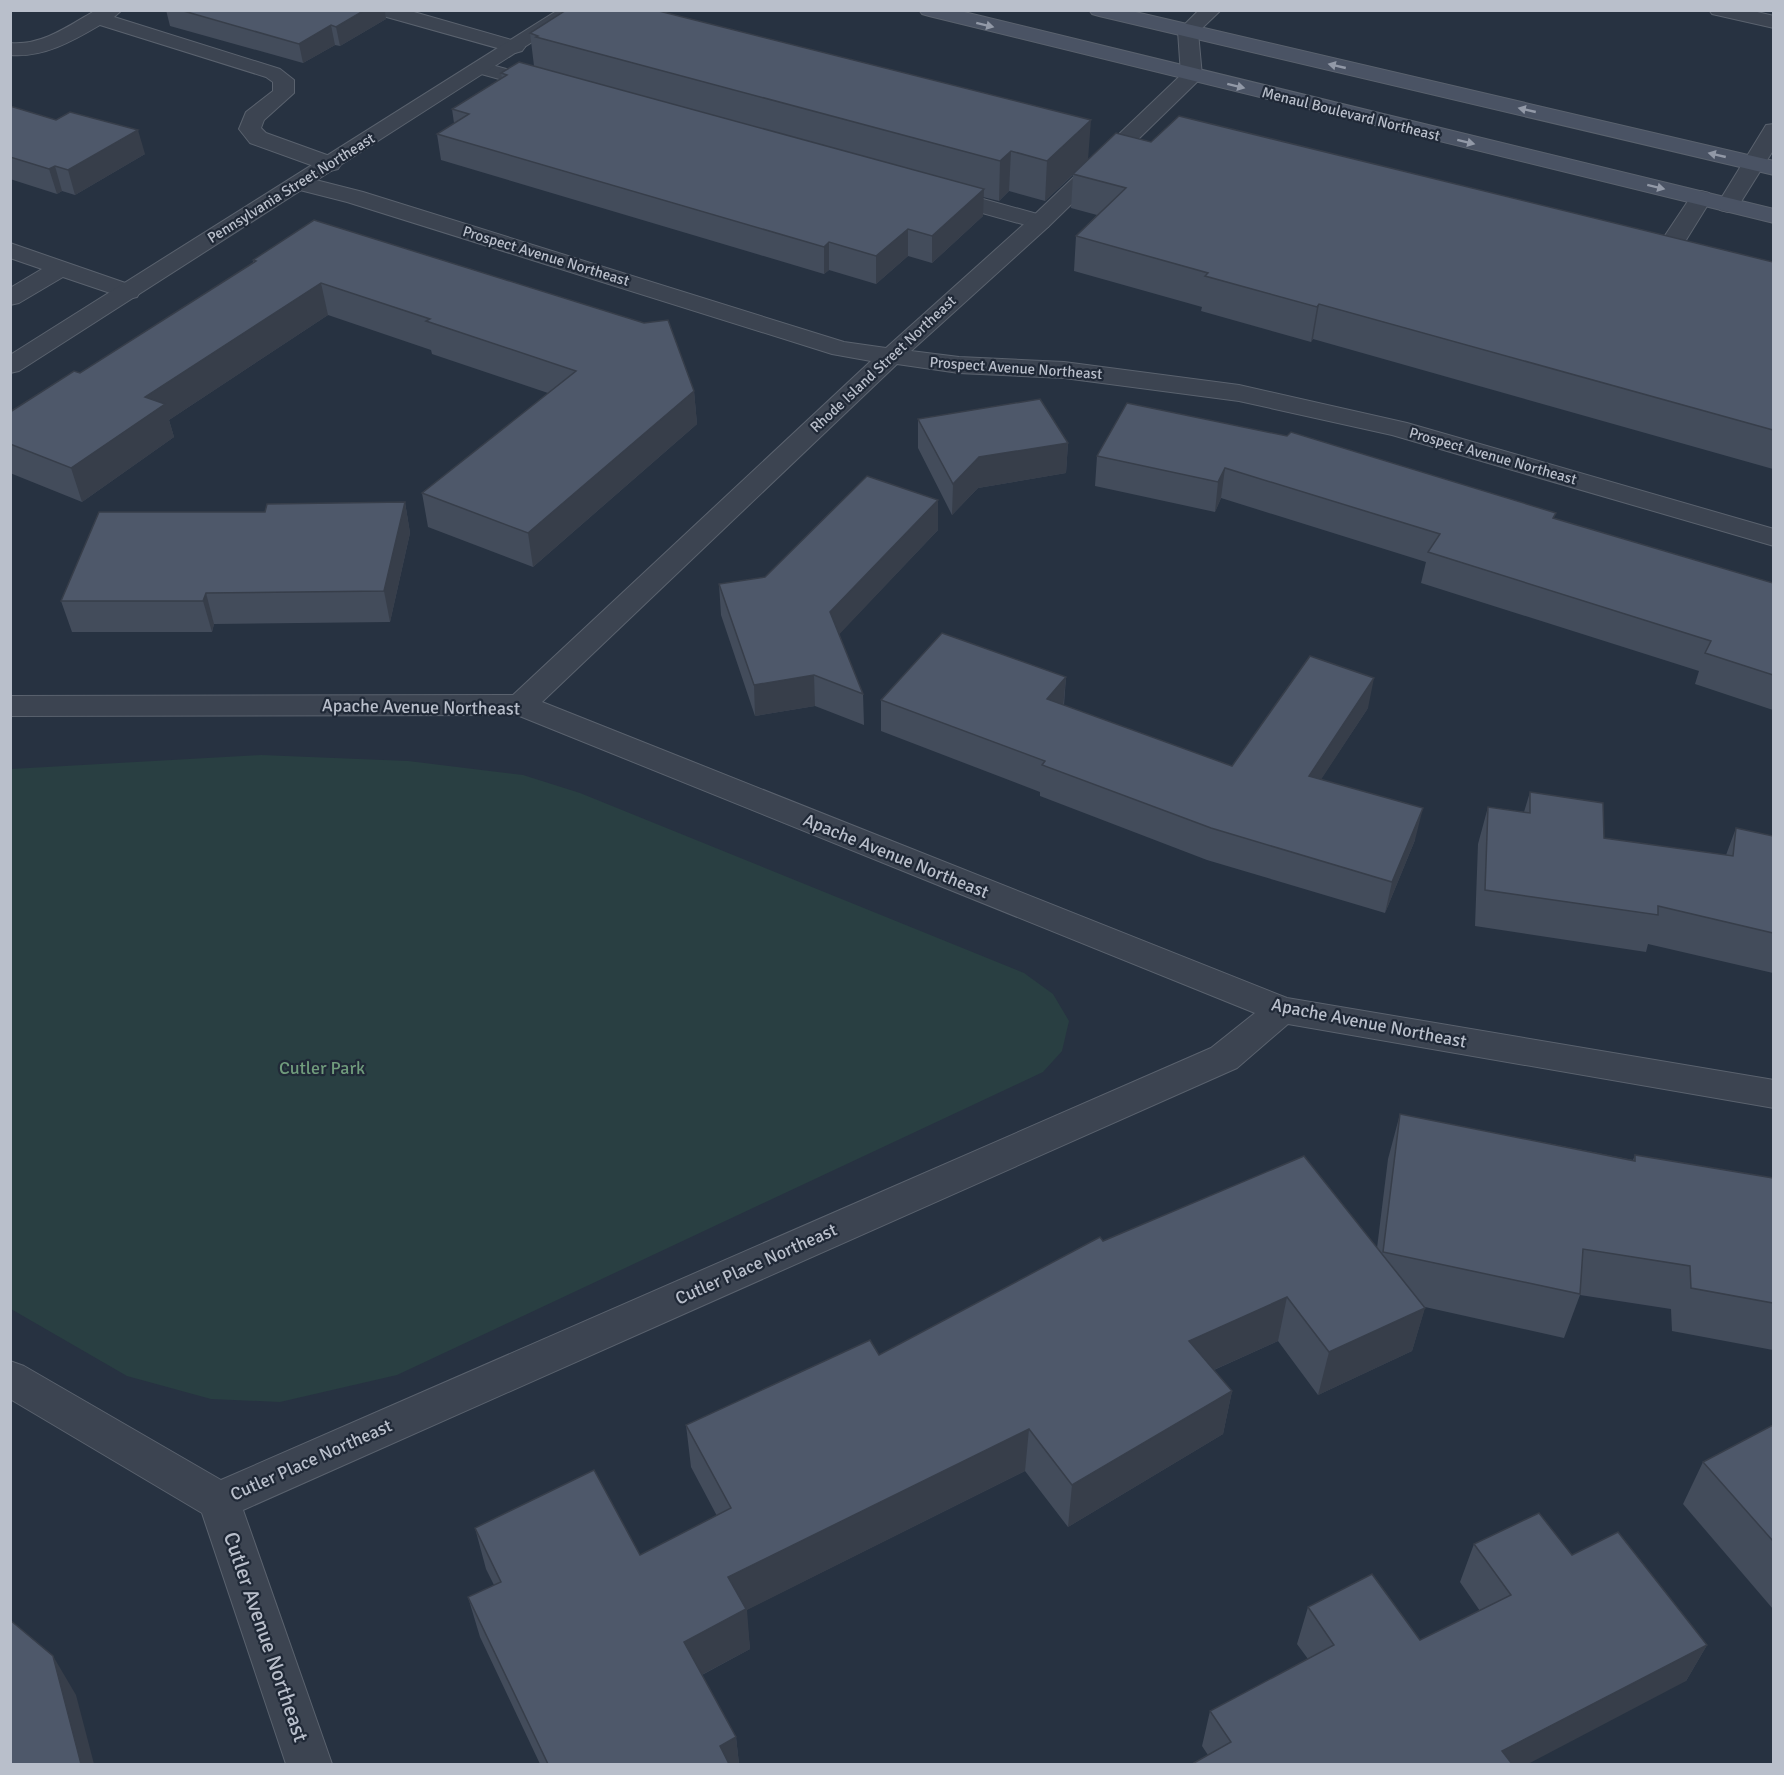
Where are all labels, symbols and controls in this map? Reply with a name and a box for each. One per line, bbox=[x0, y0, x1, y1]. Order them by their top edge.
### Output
one-way arrow bbox=[976, 20, 995, 30]
one-way arrow bbox=[1327, 61, 1346, 70]
one-way arrow bbox=[1227, 82, 1245, 92]
street label: Menaul Boulevard Northeast bbox=[1260, 83, 1442, 145]
one-way arrow bbox=[1517, 105, 1536, 115]
street label: Pennsylvania Street Northeast bbox=[204, 129, 378, 247]
one-way arrow bbox=[1457, 137, 1476, 147]
one-way arrow bbox=[1707, 149, 1726, 159]
one-way arrow bbox=[1647, 183, 1665, 193]
street label: Prospect Avenue Northeast bbox=[460, 222, 632, 290]
street label: Rhode Island Street Northeast bbox=[806, 292, 960, 436]
street label: Prospect Avenue Northeast bbox=[929, 353, 1103, 383]
street label: Prospect Avenue Northeast bbox=[1407, 423, 1579, 489]
street label: Apache Avenue Northeast bbox=[322, 694, 520, 720]
street label: Apache Avenue Northeast bbox=[800, 809, 992, 903]
street label: Apache Avenue Northeast bbox=[1270, 993, 1468, 1053]
park label: Cutler Park bbox=[279, 1057, 365, 1079]
street label: Cutler Place Northeast bbox=[672, 1218, 840, 1310]
street label: Cutler Place Northeast bbox=[227, 1414, 395, 1506]
street label: Cutler Avenue Northeast bbox=[218, 1529, 314, 1745]

